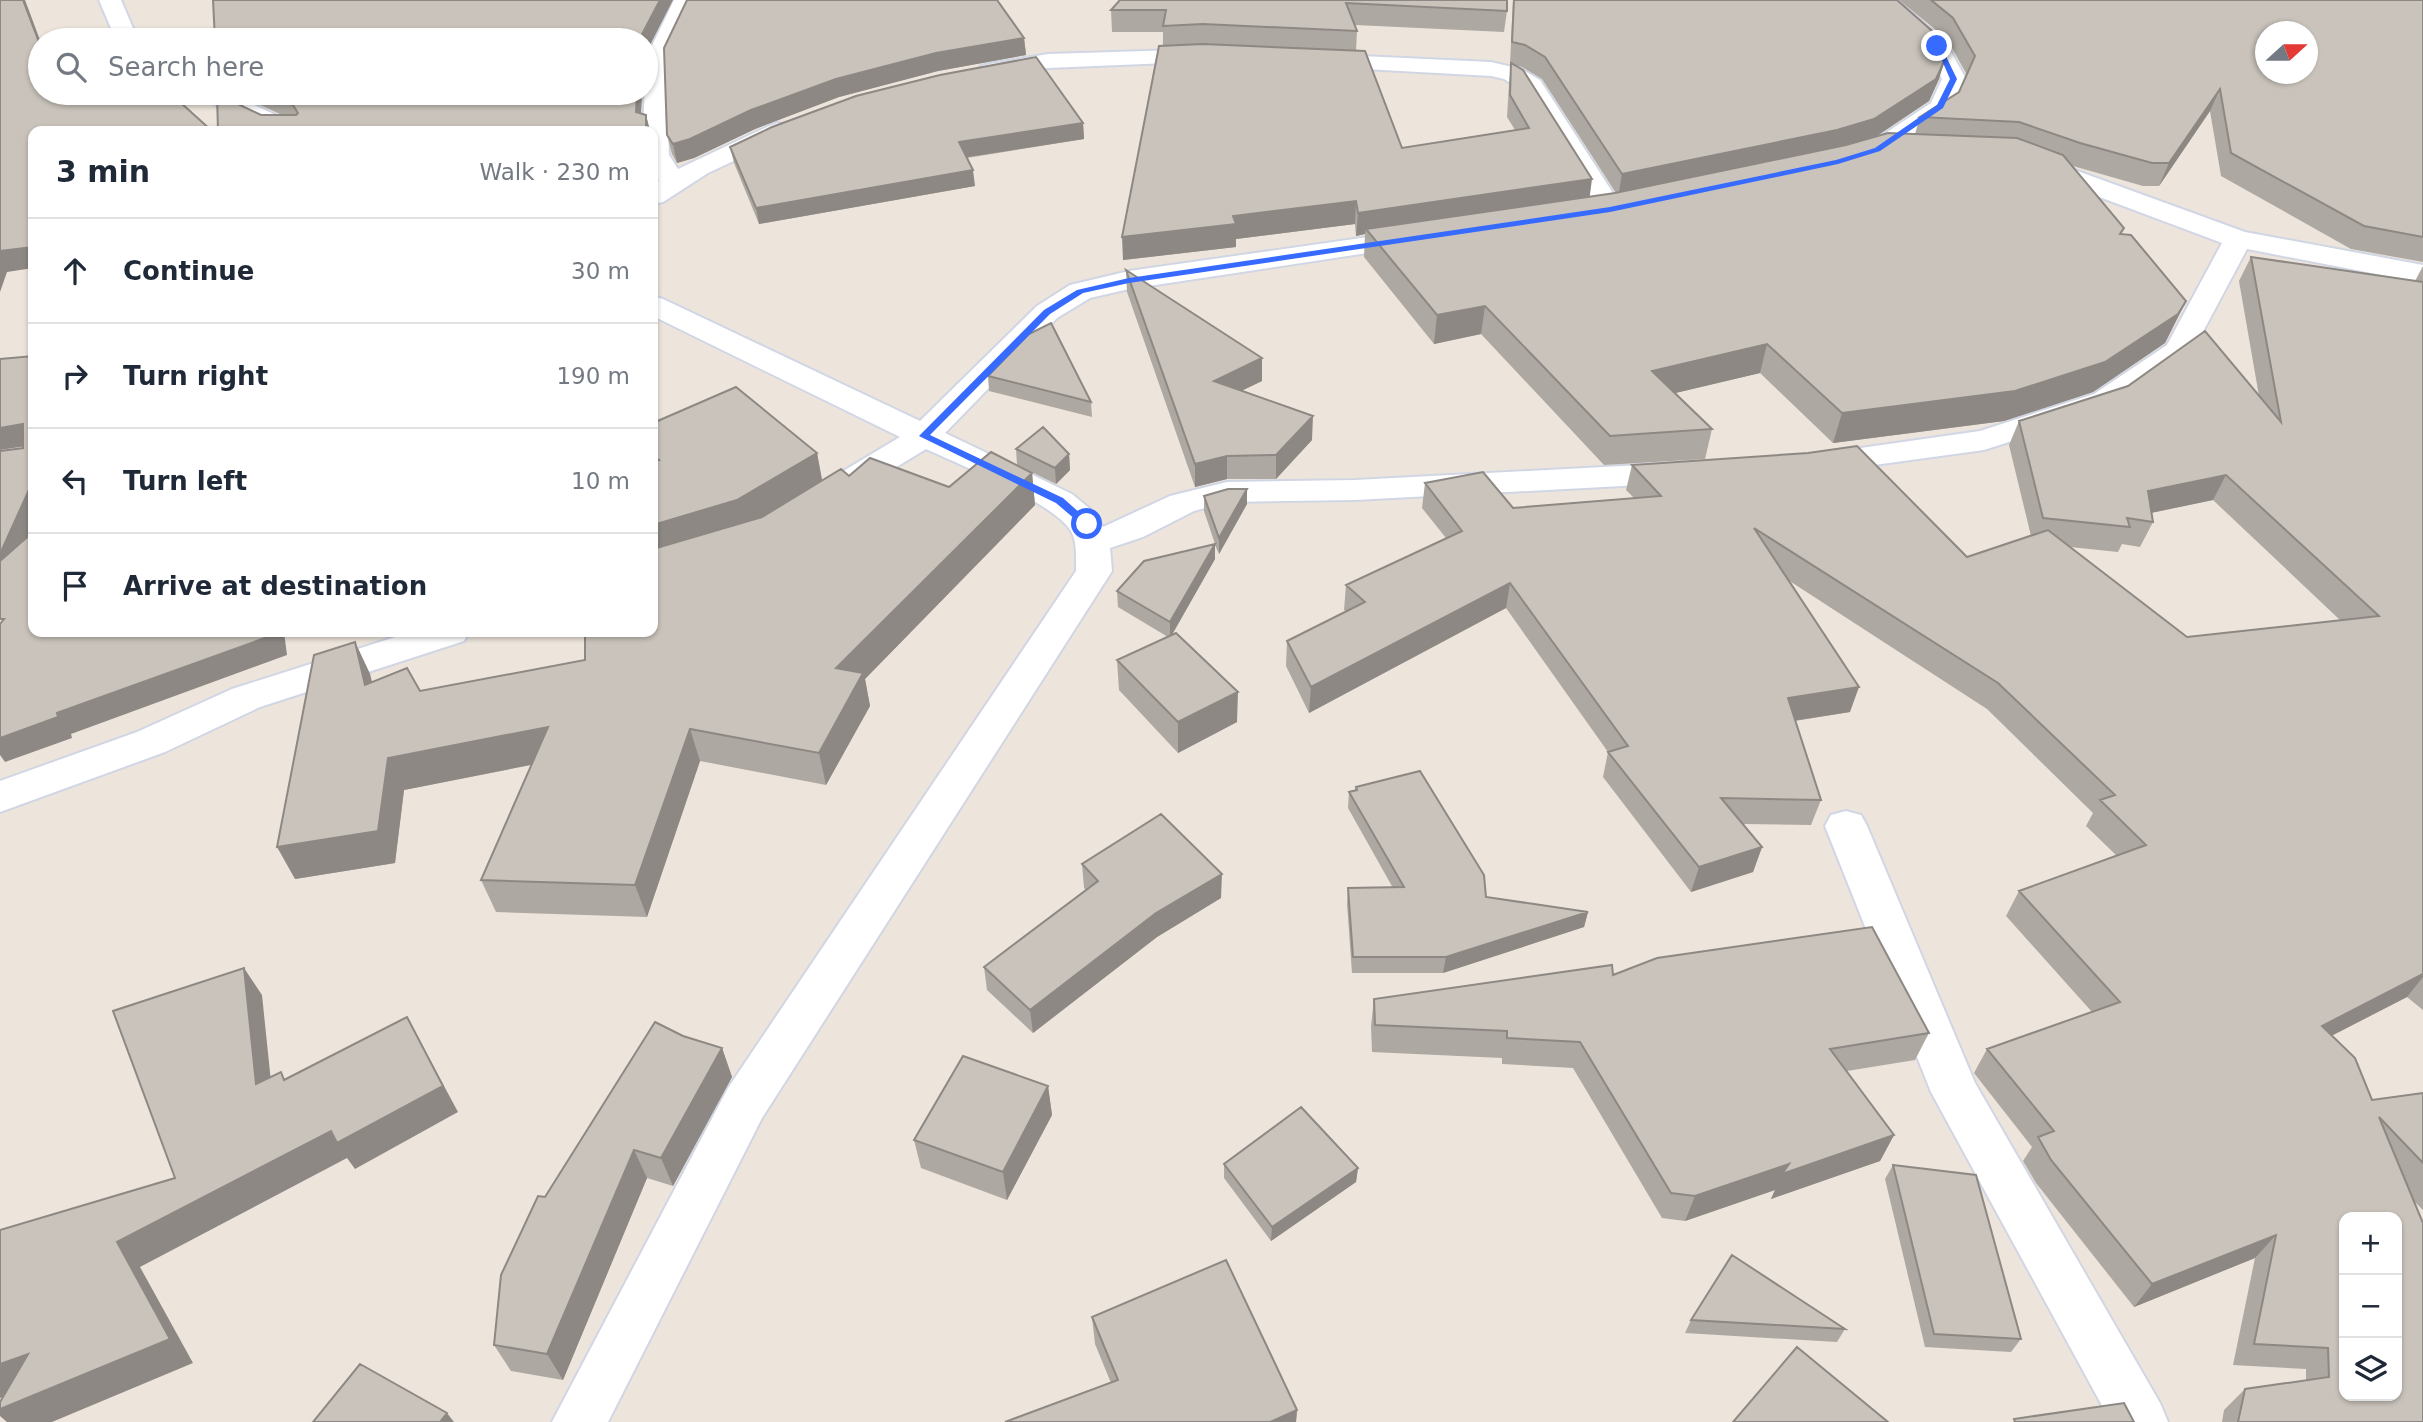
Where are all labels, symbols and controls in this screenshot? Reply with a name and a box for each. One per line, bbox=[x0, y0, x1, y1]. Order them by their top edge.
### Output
north arrow bbox=[2255, 21, 2318, 84]
search box bbox=[28, 28, 658, 105]
route end bbox=[1921, 30, 1952, 61]
icon: search bbox=[52, 48, 90, 86]
text: Search here bbox=[108, 52, 264, 82]
text: 3 min bbox=[56, 154, 150, 189]
text: Walk · 230 m bbox=[479, 159, 630, 185]
icon: ahead bbox=[56, 252, 94, 290]
text: Continue bbox=[123, 256, 254, 286]
text: 30 m bbox=[571, 258, 630, 284]
icon: right bbox=[56, 357, 94, 395]
text: Turn right bbox=[123, 361, 268, 391]
text: 190 m bbox=[556, 363, 630, 389]
icon: left bbox=[56, 462, 94, 500]
text: Turn left bbox=[123, 466, 247, 496]
text: 10 m bbox=[571, 468, 630, 494]
route start bbox=[1071, 508, 1102, 539]
icon: arrive bbox=[56, 567, 94, 605]
text: Arrive at destination bbox=[123, 571, 427, 601]
map controls bbox=[2339, 1212, 2402, 1401]
button: + bbox=[2339, 1212, 2402, 1275]
button: − bbox=[2339, 1275, 2402, 1338]
button: layers bbox=[2339, 1338, 2402, 1401]

